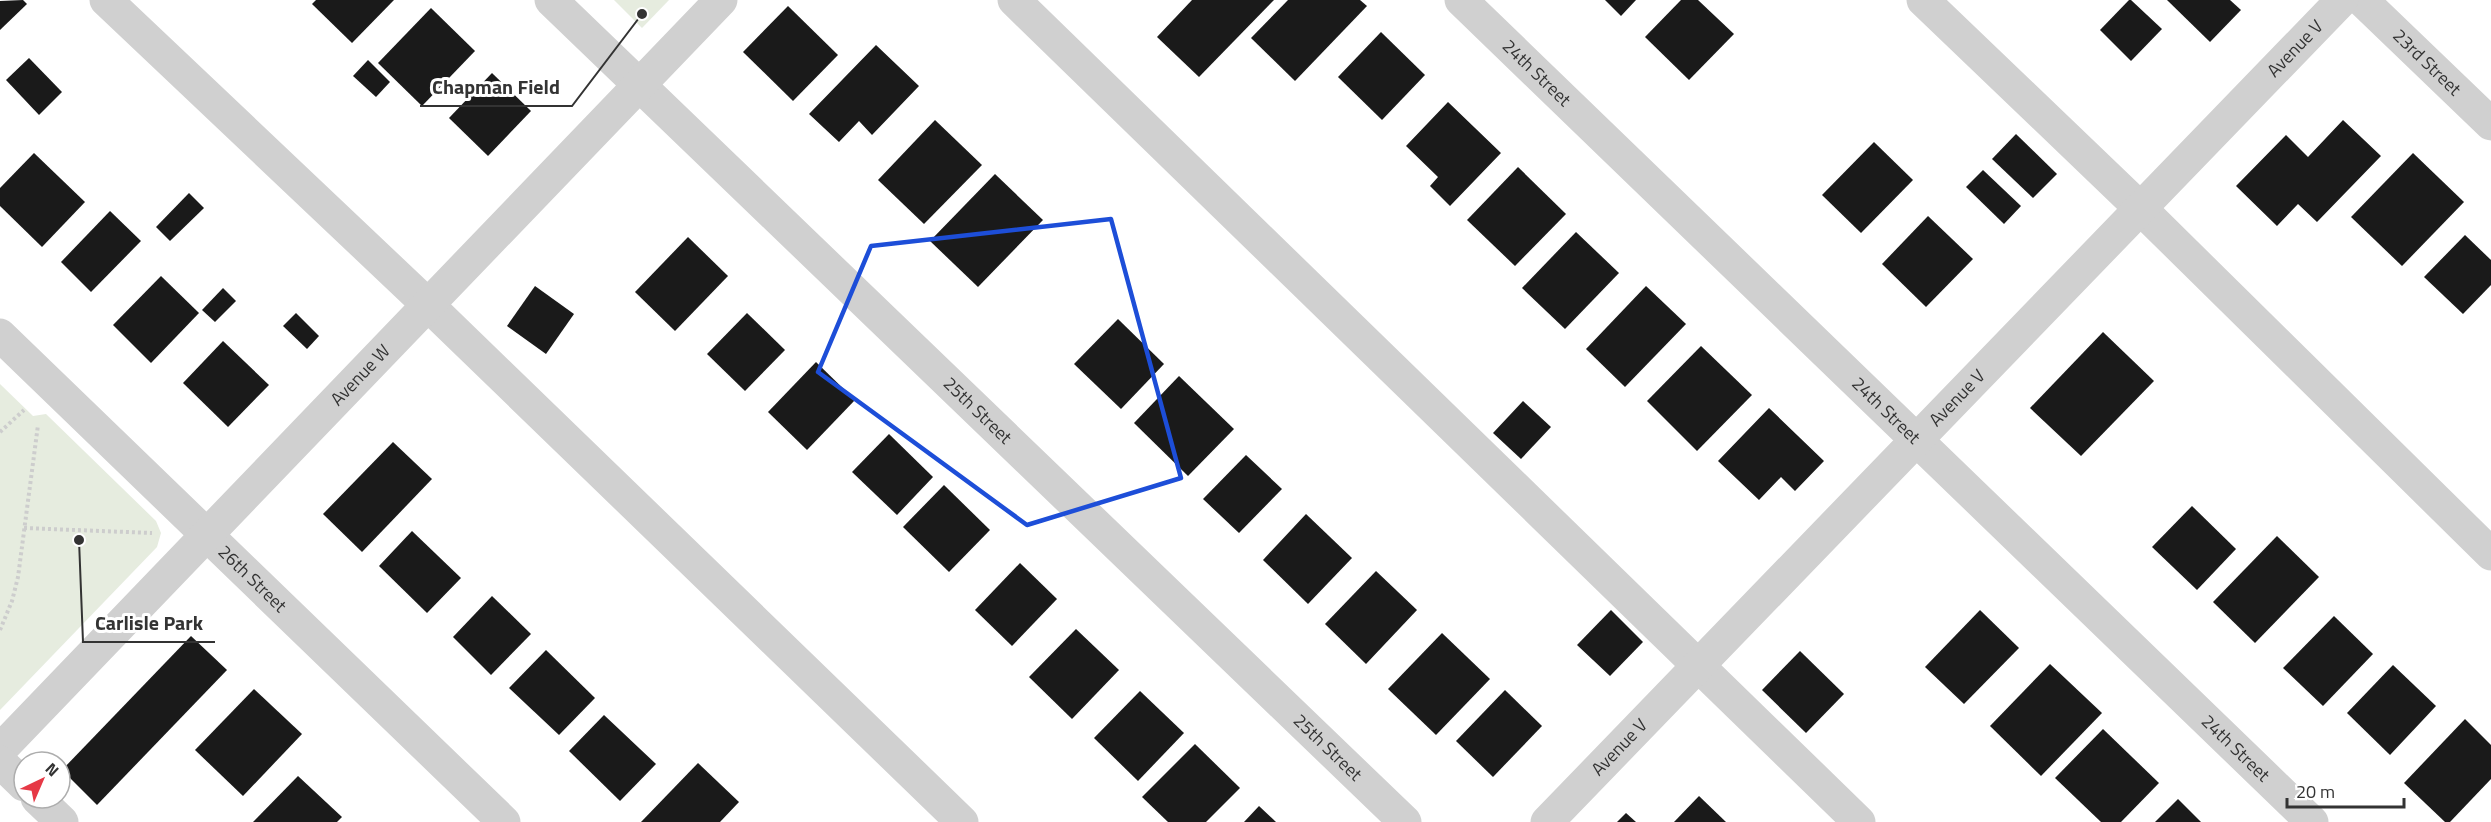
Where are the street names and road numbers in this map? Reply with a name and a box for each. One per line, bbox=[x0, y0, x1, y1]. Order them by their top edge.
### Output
street label: Avenue V bbox=[2260, 13, 2329, 83]
street label: 23rd Street bbox=[2387, 22, 2468, 102]
street label: 24th Street bbox=[1496, 33, 1578, 113]
street label: Avenue W bbox=[324, 338, 396, 412]
street label: Avenue V bbox=[1923, 362, 1991, 432]
street label: 25th Street bbox=[937, 370, 1019, 450]
street label: 24th Street bbox=[1846, 370, 1927, 451]
street label: 26th Street bbox=[212, 539, 294, 619]
street label: 25th Street bbox=[1287, 707, 1369, 787]
street label: 24th Street bbox=[2195, 708, 2277, 788]
street label: Avenue V bbox=[1585, 712, 1654, 782]

